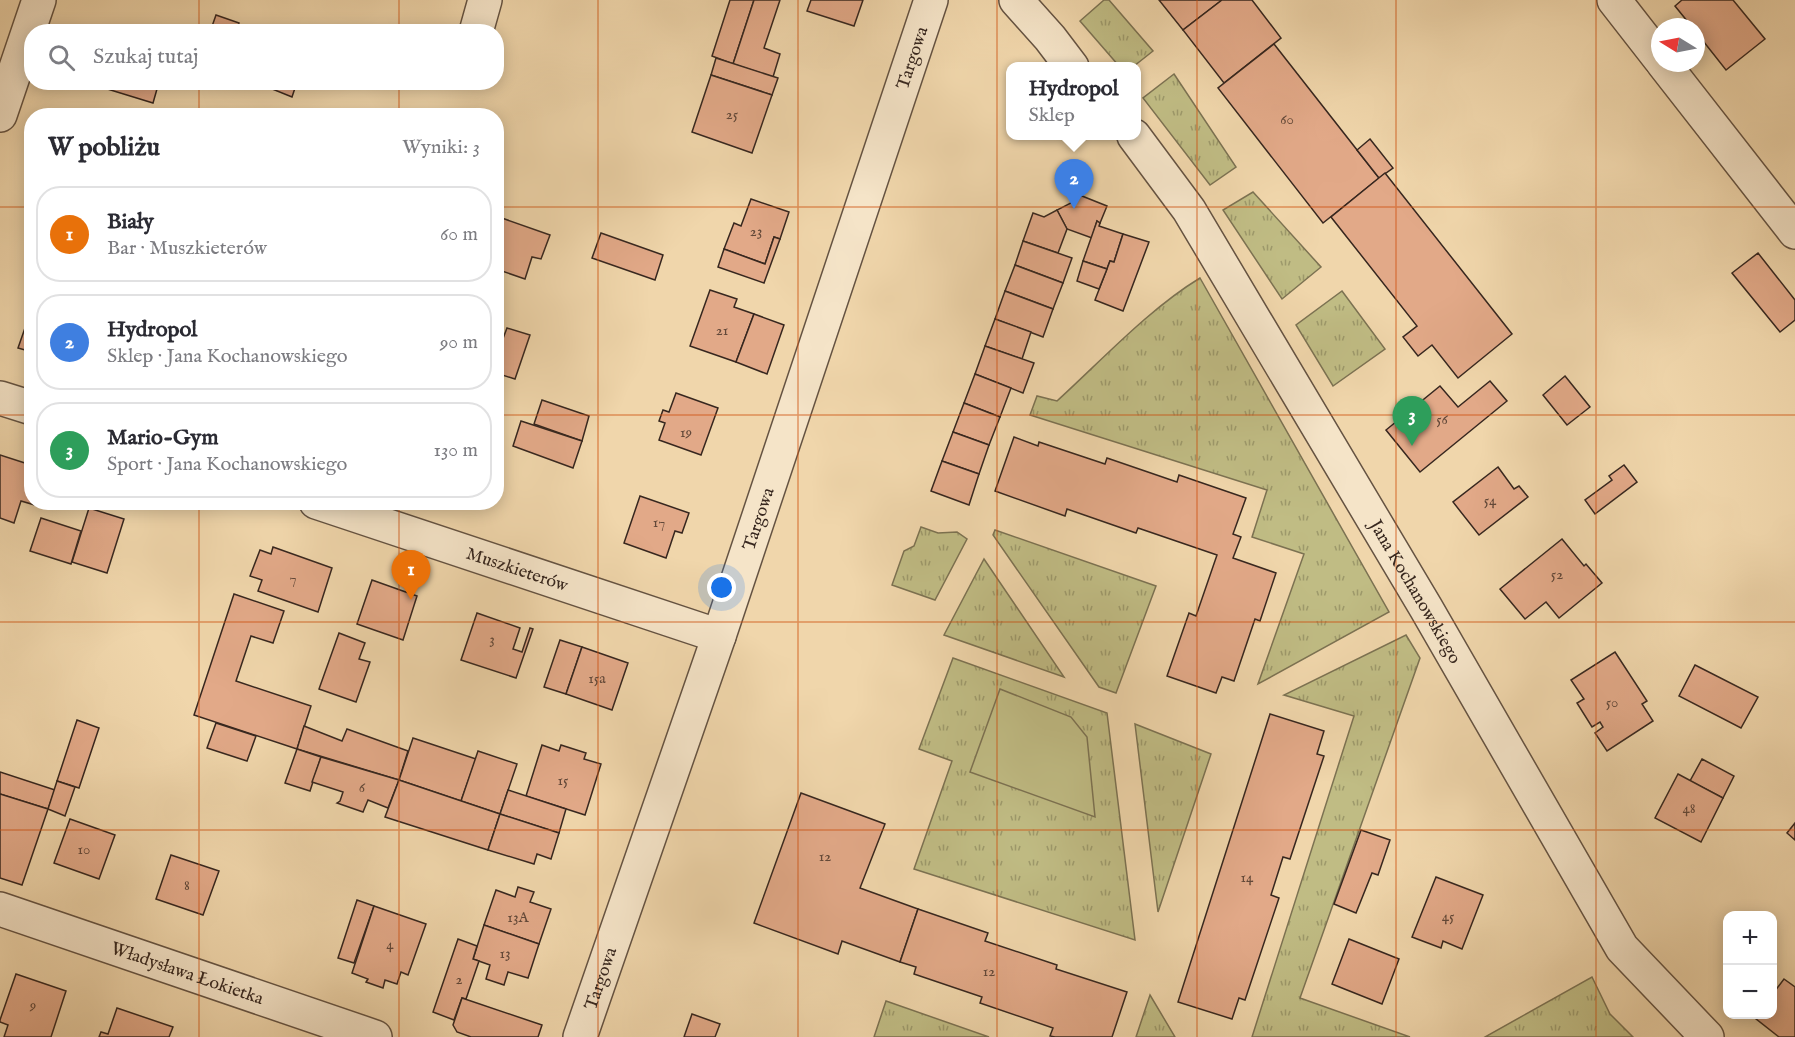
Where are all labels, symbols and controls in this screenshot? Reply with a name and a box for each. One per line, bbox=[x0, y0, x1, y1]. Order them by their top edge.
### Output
north arrow bbox=[1651, 18, 1705, 72]
street label: Targowa bbox=[892, 23, 934, 93]
search box bbox=[24, 24, 504, 90]
icon: search bbox=[45, 41, 78, 74]
text: Szukaj tutaj bbox=[93, 43, 198, 71]
popup bbox=[1006, 62, 1141, 140]
text: Hydropol bbox=[1028, 75, 1119, 103]
text: Sklep bbox=[1028, 103, 1075, 128]
house number: 25 bbox=[726, 105, 739, 124]
house number: 60 bbox=[1280, 110, 1294, 129]
text: W pobliżu bbox=[48, 131, 160, 164]
text: Wyniki: 3 bbox=[402, 135, 480, 160]
pin: 2 bbox=[1054, 160, 1094, 209]
text: Biały bbox=[107, 208, 154, 236]
text: 1 bbox=[66, 222, 73, 247]
text: 60 m bbox=[440, 222, 478, 247]
house number: 23 bbox=[750, 222, 762, 241]
text: Bar · Muszkieterów bbox=[107, 236, 267, 261]
text: Hydropol bbox=[107, 316, 197, 344]
house number: 21 bbox=[716, 321, 728, 340]
text: 2 bbox=[65, 330, 74, 355]
text: 90 m bbox=[440, 330, 478, 355]
text: Sklep · Jana Kochanowskiego bbox=[107, 344, 348, 369]
pin: 3 bbox=[1392, 396, 1432, 446]
house number: 56 bbox=[1436, 410, 1449, 429]
house number: 19 bbox=[680, 423, 692, 442]
text: Mario-Gym bbox=[107, 424, 218, 452]
text: 3 bbox=[66, 438, 73, 463]
text: 130 m bbox=[433, 438, 478, 463]
text: Sport · Jana Kochanowskiego bbox=[107, 452, 347, 477]
street label: Targowa bbox=[738, 485, 781, 554]
house number: 54 bbox=[1484, 491, 1497, 510]
house number: 17 bbox=[653, 513, 665, 532]
street label: Jana Kochanowskiego bbox=[1362, 514, 1466, 669]
street label: Muszkieterów bbox=[463, 543, 572, 598]
pin: 1 bbox=[392, 550, 430, 600]
house number: 52 bbox=[1551, 565, 1563, 584]
house number: 7 bbox=[289, 569, 297, 588]
your location bbox=[707, 573, 736, 602]
house number: 3 bbox=[489, 630, 495, 649]
house number: 15a bbox=[588, 669, 606, 688]
house number: 50 bbox=[1606, 693, 1618, 712]
house number: 15 bbox=[557, 771, 569, 790]
house number: 6 bbox=[359, 778, 366, 797]
house number: 48 bbox=[1682, 799, 1696, 818]
house number: 10 bbox=[78, 840, 90, 859]
house number: 12 bbox=[819, 847, 831, 866]
house number: 14 bbox=[1241, 868, 1254, 887]
house number: 8 bbox=[184, 876, 190, 895]
house number: 45 bbox=[1442, 907, 1455, 926]
house number: 13A bbox=[507, 908, 530, 927]
map controls bbox=[1723, 911, 1777, 1019]
button: + bbox=[1723, 911, 1777, 965]
house number: 4 bbox=[386, 935, 394, 954]
street label: Władysława Łokietka bbox=[107, 938, 267, 1011]
house number: 13 bbox=[499, 944, 511, 963]
street label: Targowa bbox=[580, 944, 623, 1013]
house number: 12 bbox=[983, 962, 995, 981]
button: − bbox=[1723, 965, 1777, 1019]
house number: 2 bbox=[455, 970, 463, 989]
house number: 9 bbox=[29, 996, 36, 1015]

